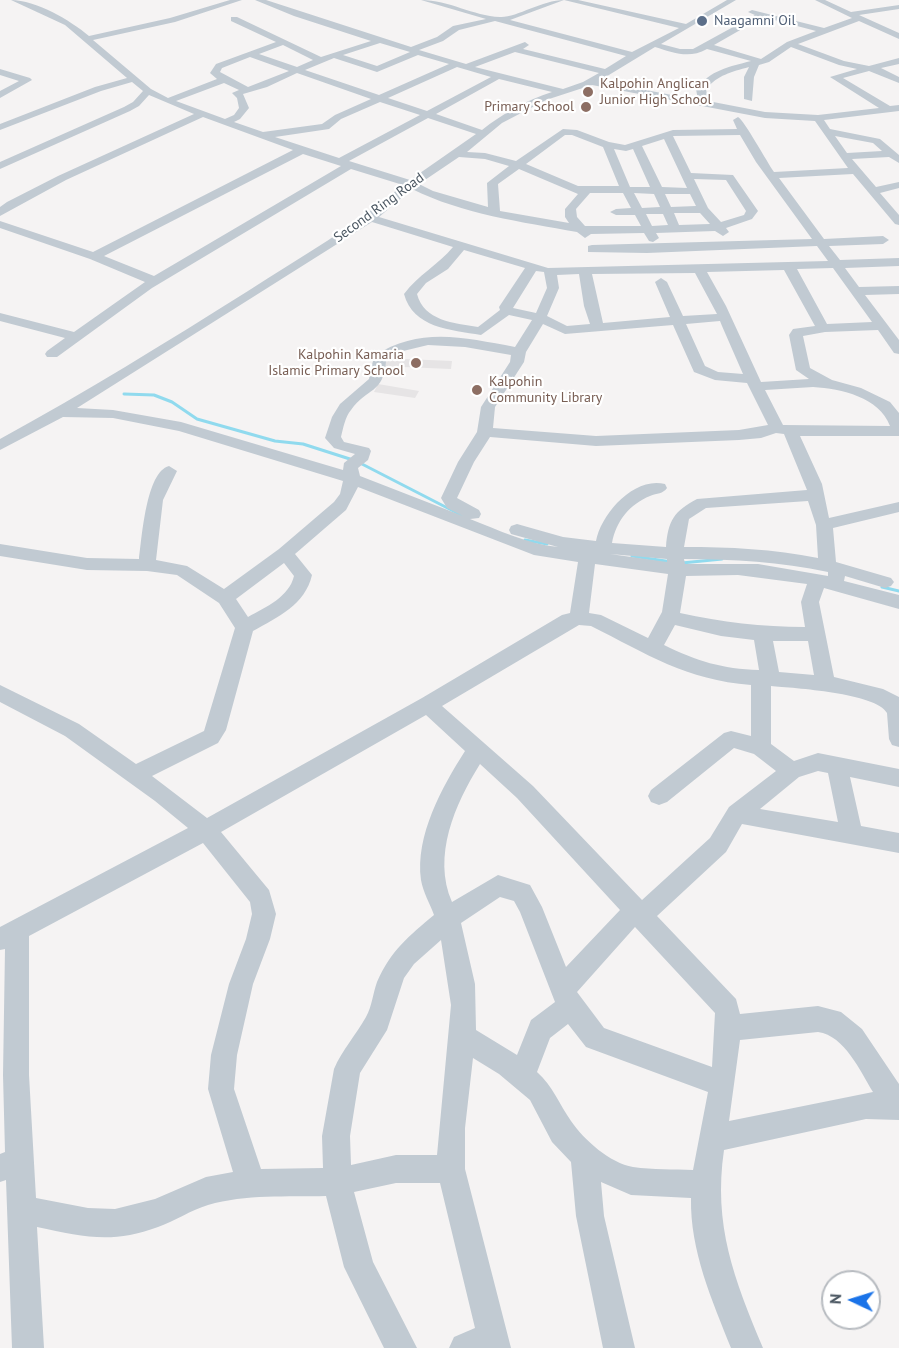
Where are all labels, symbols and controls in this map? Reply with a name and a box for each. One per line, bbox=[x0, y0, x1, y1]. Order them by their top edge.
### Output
place label: Naagamni Oil bbox=[714, 13, 796, 29]
marker: Naagamni Oil bbox=[695, 14, 709, 28]
place label: Kalpohin Anglican Junior High School bbox=[600, 76, 712, 108]
marker: Kalpohin Anglican Junior High School bbox=[581, 85, 595, 99]
place label: Primary School bbox=[484, 99, 574, 115]
marker: Primary School bbox=[579, 100, 593, 114]
street label: Second Ring Road bbox=[331, 170, 427, 246]
place label: Kalpohin Kamaria Islamic Primary School bbox=[268, 347, 404, 380]
marker: Kalpohin Kamaria Islamic Primary School bbox=[409, 356, 423, 370]
place label: Kalpohin Community Library bbox=[489, 374, 602, 406]
marker: Kalpohin Community Library bbox=[470, 383, 484, 397]
north arrow bbox=[821, 1270, 881, 1330]
text: N bbox=[825, 1293, 845, 1305]

